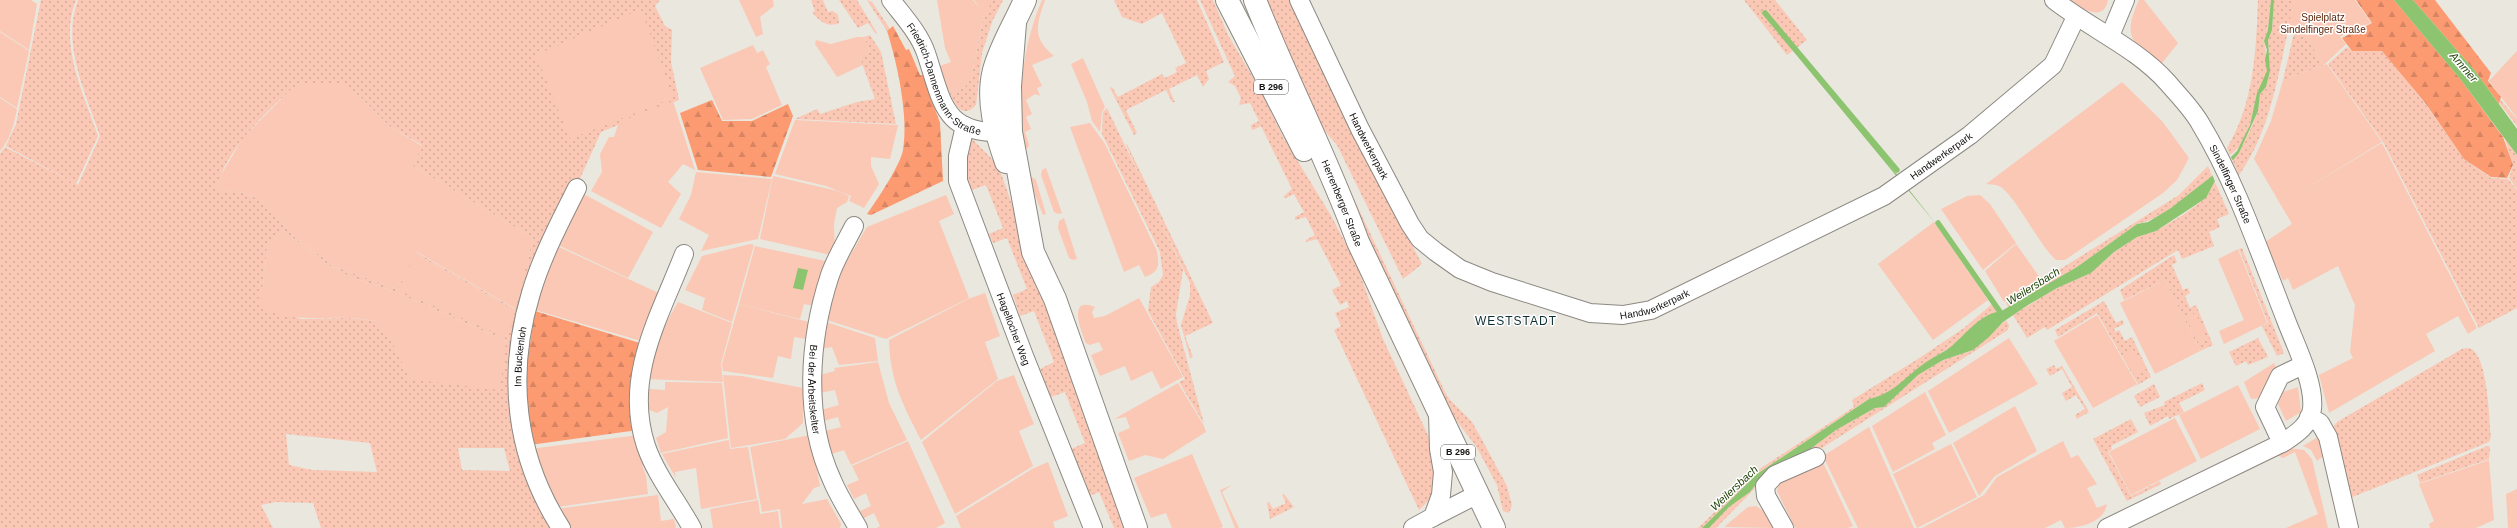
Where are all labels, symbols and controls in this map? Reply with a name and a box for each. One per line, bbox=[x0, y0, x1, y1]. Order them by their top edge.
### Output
park label: Spielplatz Sindelfinger Straße bbox=[2280, 12, 2366, 35]
street label: Friedrich-Dannenmann-Straße bbox=[905, 21, 982, 137]
water label: Ammer bbox=[2447, 49, 2481, 85]
road number: B 296 bbox=[1254, 80, 1288, 94]
street label: Handwerkerpark bbox=[1347, 111, 1391, 182]
street label: Handwerkerpark bbox=[1908, 130, 1975, 182]
street label: Sindelfinger Straße bbox=[2207, 143, 2253, 226]
street label: Herrenberger Straße bbox=[1319, 158, 1364, 249]
water label: Weilersbach bbox=[2004, 265, 2062, 307]
street label: Handwerkerpark bbox=[1619, 287, 1692, 321]
street label: Hagellocher Weg bbox=[995, 291, 1032, 367]
district label: WESTSTADT bbox=[1475, 314, 1557, 328]
street label: Im Buckenloh bbox=[512, 326, 529, 387]
street label: Bei der Arbeitskelter bbox=[806, 344, 822, 436]
road number: B 296 bbox=[1441, 445, 1475, 459]
water label: Weilersbach bbox=[1708, 463, 1760, 513]

